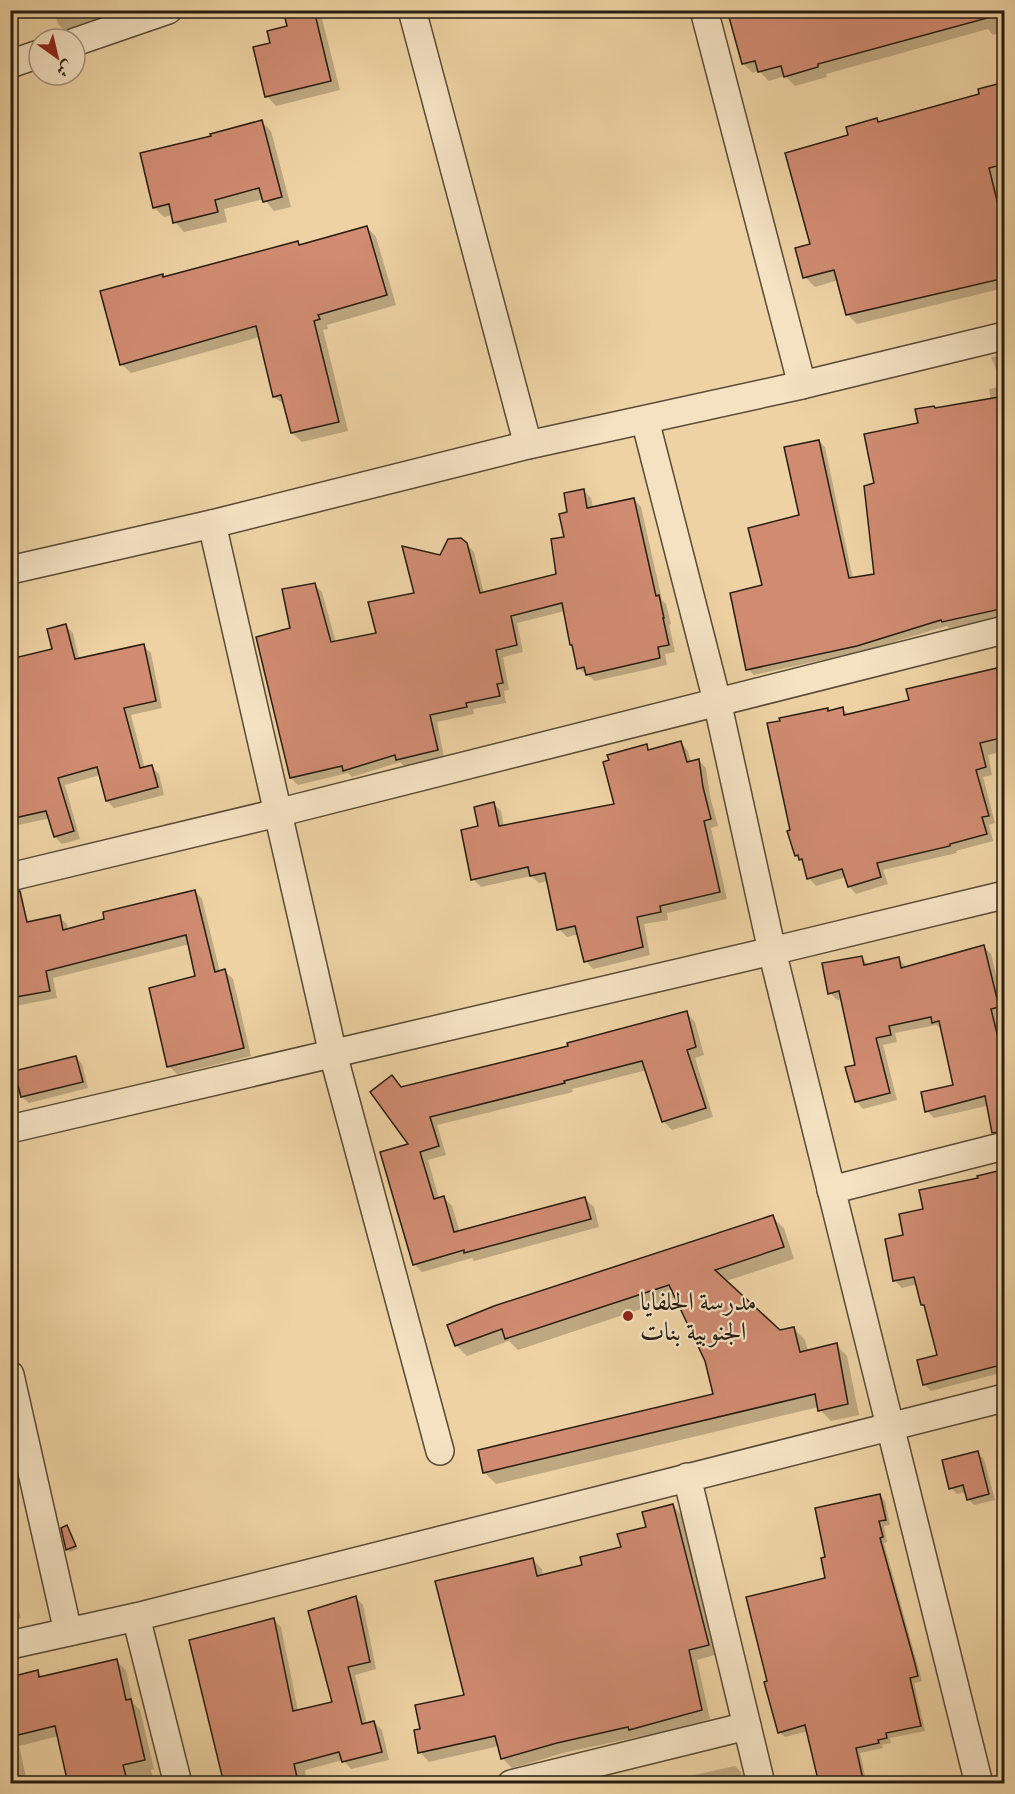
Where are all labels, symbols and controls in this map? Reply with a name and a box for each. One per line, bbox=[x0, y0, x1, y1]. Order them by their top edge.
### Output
north arrow bbox=[27, 27, 87, 87]
text: ش bbox=[53, 56, 77, 81]
place label: مدرسة الحلفايا الجنوبية بنات bbox=[640, 1286, 757, 1348]
marker: مدرسة الحلفايا الجنوبية بنات bbox=[621, 1309, 635, 1323]

